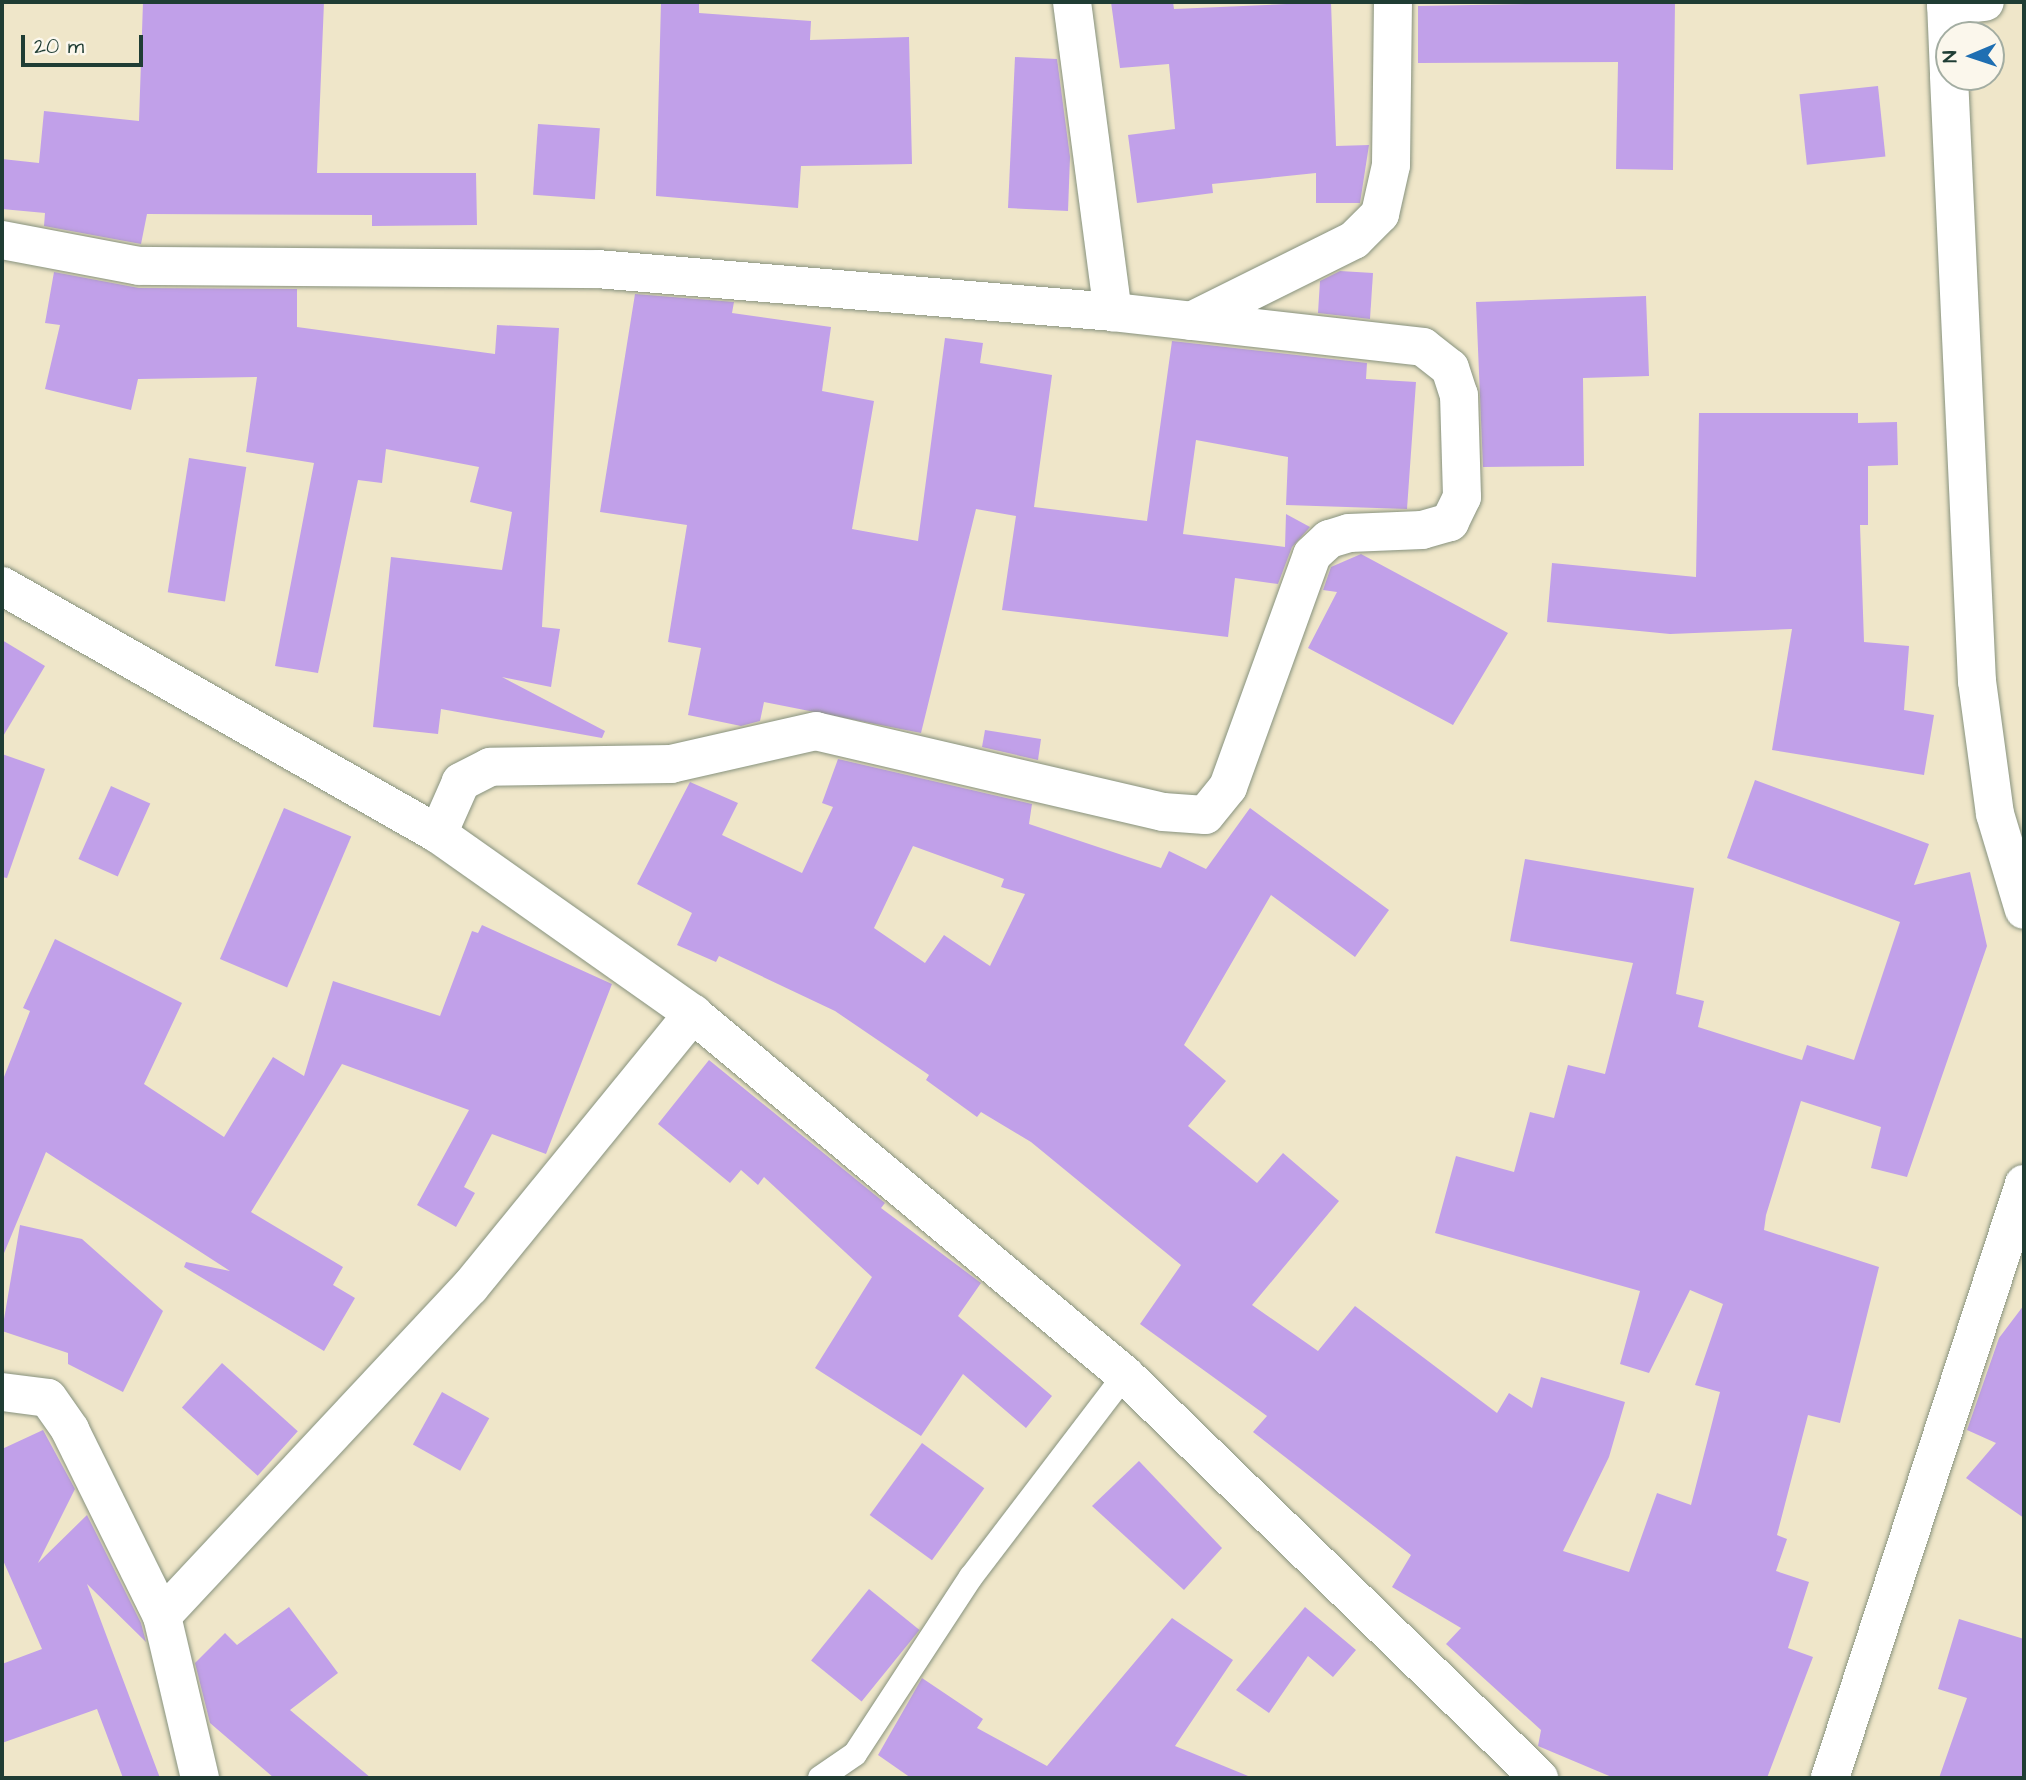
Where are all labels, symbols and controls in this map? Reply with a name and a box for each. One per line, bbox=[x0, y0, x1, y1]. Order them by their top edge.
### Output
scale bar bbox=[24, 21, 147, 65]
north arrow bbox=[1935, 21, 2005, 91]
text: 20 m bbox=[34, 32, 84, 61]
text: N bbox=[1937, 50, 1964, 63]

